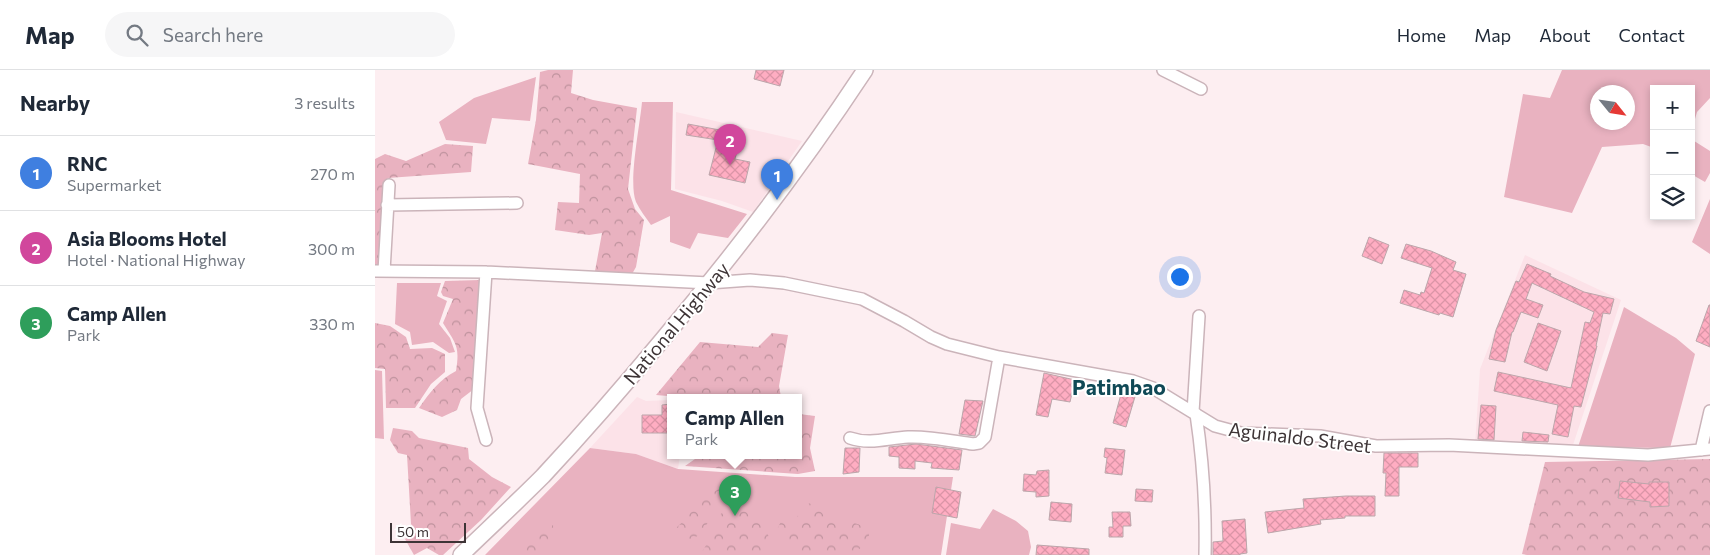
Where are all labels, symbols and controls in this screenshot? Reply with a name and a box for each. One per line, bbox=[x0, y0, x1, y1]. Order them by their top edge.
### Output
search box bbox=[105, 12, 455, 57]
text: Map bbox=[25, 20, 75, 49]
icon: search bbox=[123, 21, 151, 49]
text: Search here bbox=[163, 23, 263, 46]
text: Home bbox=[1397, 24, 1446, 46]
text: Map bbox=[1474, 24, 1511, 46]
text: About bbox=[1539, 24, 1591, 46]
text: Contact bbox=[1619, 24, 1685, 46]
north arrow bbox=[1590, 85, 1635, 130]
map controls bbox=[1650, 85, 1695, 220]
button: + bbox=[1650, 85, 1695, 130]
text: Nearby bbox=[20, 90, 90, 115]
text: 3 results bbox=[294, 93, 355, 112]
pin: 2 bbox=[714, 124, 746, 165]
button: − bbox=[1650, 130, 1695, 175]
text: RNC bbox=[67, 152, 107, 175]
pin: 1 bbox=[761, 159, 793, 200]
text: 1 bbox=[32, 164, 40, 183]
text: 270 m bbox=[310, 164, 355, 183]
text: Supermarket bbox=[67, 175, 162, 194]
button: layers bbox=[1650, 175, 1695, 220]
text: Asia Blooms Hotel bbox=[67, 227, 227, 250]
text: 2 bbox=[31, 239, 41, 258]
text: 300 m bbox=[308, 239, 355, 258]
text: Hotel · National Highway bbox=[67, 250, 246, 269]
street label: National Highway bbox=[618, 257, 734, 389]
your location bbox=[1167, 264, 1193, 290]
text: Camp Allen bbox=[67, 302, 166, 325]
text: 3 bbox=[31, 314, 41, 333]
text: 330 m bbox=[309, 314, 355, 333]
text: Park bbox=[67, 325, 100, 344]
district label: Patimbao bbox=[1072, 374, 1166, 399]
popup bbox=[667, 394, 802, 459]
text: Camp Allen bbox=[685, 406, 784, 429]
street label: Aguinaldo Street bbox=[1227, 417, 1373, 457]
text: Park bbox=[685, 429, 718, 448]
pin: 3 bbox=[719, 475, 751, 516]
scale bar bbox=[390, 520, 466, 543]
text: 50 m bbox=[397, 523, 429, 540]

